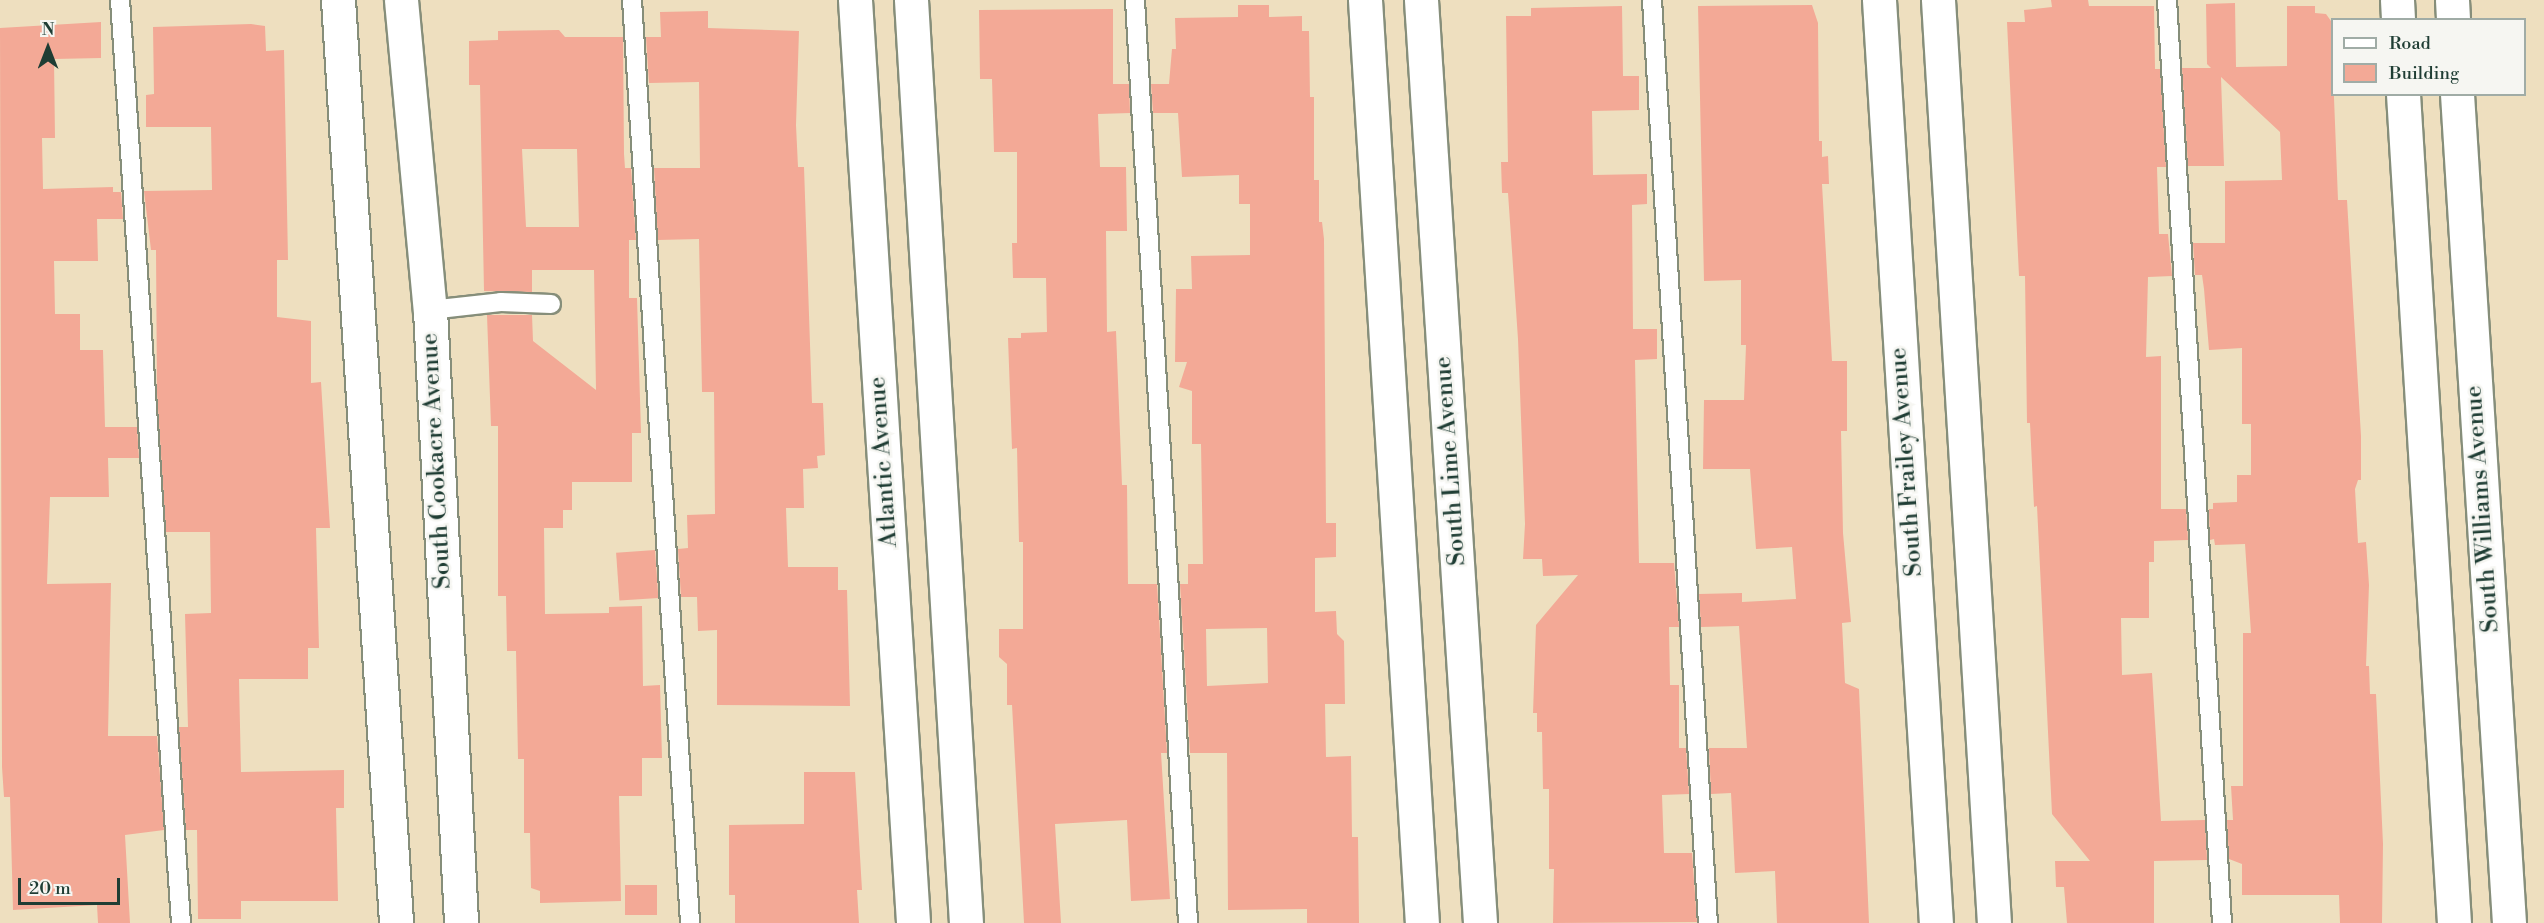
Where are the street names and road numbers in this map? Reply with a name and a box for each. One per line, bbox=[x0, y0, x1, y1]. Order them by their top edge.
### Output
street label: South Cookacre Avenue bbox=[416, 332, 458, 590]
street label: South Frailey Avenue bbox=[1885, 346, 1929, 578]
street label: South Lime Avenue bbox=[1429, 355, 1473, 567]
street label: Atlantic Avenue bbox=[864, 376, 904, 548]
street label: South Williams Avenue bbox=[2460, 384, 2506, 634]

